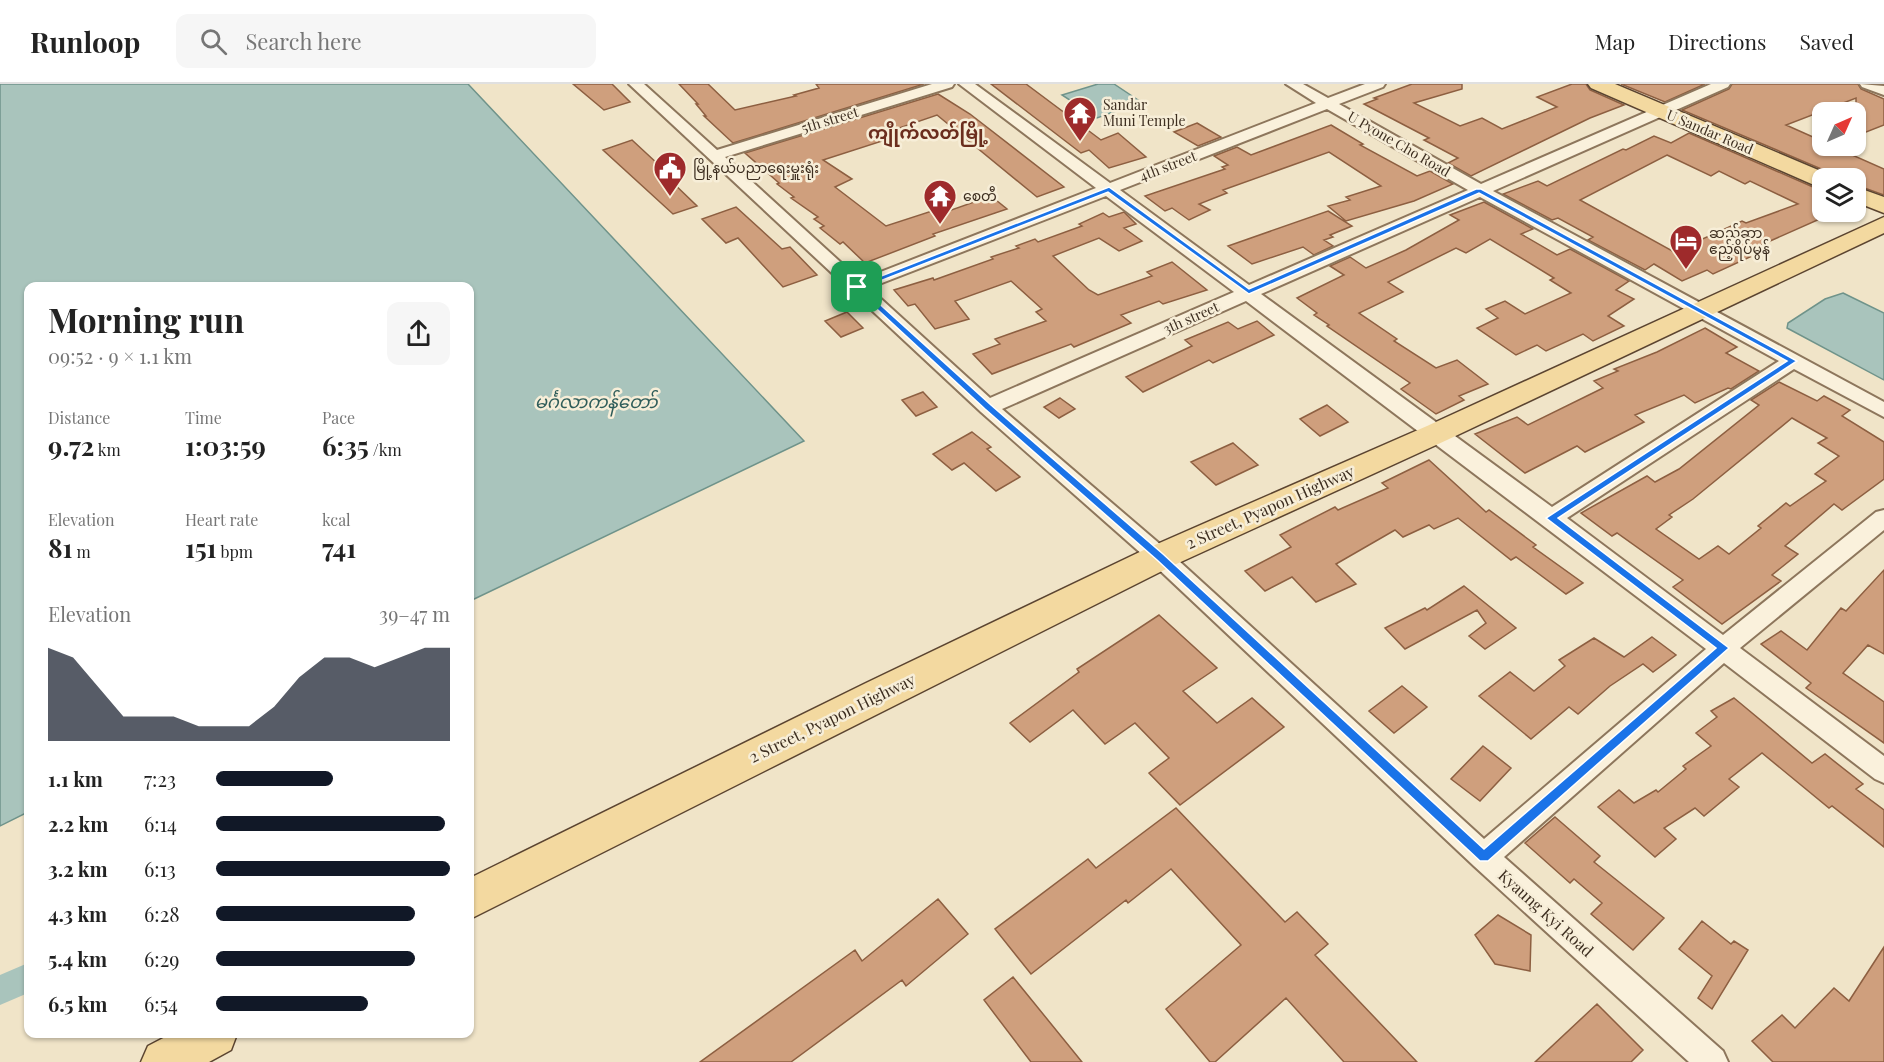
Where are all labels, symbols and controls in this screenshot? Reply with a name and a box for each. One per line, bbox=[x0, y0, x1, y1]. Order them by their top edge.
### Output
search box bbox=[176, 14, 596, 68]
text: Runloop bbox=[30, 23, 140, 60]
icon: search bbox=[197, 25, 230, 58]
text: Search here bbox=[245, 26, 362, 56]
text: Map bbox=[1594, 27, 1635, 55]
text: Directions bbox=[1668, 27, 1766, 55]
text: Saved bbox=[1799, 27, 1854, 55]
temple icon: Sandar Muni Temple bbox=[1062, 95, 1098, 142]
place label: Sandar Muni Temple bbox=[1103, 95, 1185, 130]
street label: 5th street bbox=[799, 102, 862, 137]
north arrow bbox=[1812, 102, 1866, 156]
map controls bbox=[1812, 102, 1866, 222]
street label: U Sandar Road bbox=[1664, 105, 1756, 158]
street label: U Pyone Cho Road bbox=[1344, 106, 1454, 181]
district label: ကျိုက်လတ်မြို့ bbox=[868, 120, 988, 148]
street label: 4th street bbox=[1136, 146, 1200, 185]
public building icon: မြို့နယ်ပညာရေးမှူးရုံး bbox=[652, 150, 688, 197]
place label: မြို့နယ်ပညာရေးမှူးရုံး bbox=[693, 158, 819, 180]
button: layers bbox=[1812, 168, 1866, 222]
temple icon: စေတီ bbox=[922, 178, 958, 225]
place label: စေတီ bbox=[963, 186, 997, 205]
hotel icon: ဆည်ဆာ ဧည့်ရိပ်မွန် bbox=[1668, 223, 1704, 270]
place label: ဆည်ဆာ ဧည့်ရိပ်မွန် bbox=[1709, 223, 1770, 261]
pin bbox=[831, 261, 882, 312]
icon: arrive bbox=[840, 270, 873, 303]
street label: 3th street bbox=[1160, 296, 1223, 338]
text: Morning run bbox=[48, 297, 244, 341]
button: share bbox=[387, 302, 450, 365]
text: 09:52 · 9 × 1.1 km bbox=[48, 342, 192, 369]
water label: မင်္ဂလာကန်တော် bbox=[535, 389, 659, 417]
text: Distance bbox=[48, 407, 110, 428]
text: Time bbox=[185, 407, 222, 428]
text: Pace bbox=[322, 407, 355, 428]
text: 9.72 bbox=[48, 428, 94, 463]
text: 1:03:59 bbox=[185, 428, 266, 463]
text: 6:35 bbox=[322, 428, 369, 463]
text: km bbox=[94, 439, 121, 460]
text: /km bbox=[369, 439, 402, 460]
street label: 2 Street, Pyapon Highway bbox=[1182, 460, 1357, 553]
text: Elevation bbox=[48, 509, 115, 530]
text: Heart rate bbox=[185, 509, 258, 530]
text: kcal bbox=[322, 509, 351, 530]
text: 81 bbox=[48, 530, 73, 565]
text: 151 bbox=[185, 530, 217, 565]
text: 741 bbox=[322, 530, 356, 565]
text: m bbox=[73, 541, 91, 562]
text: bpm bbox=[217, 541, 253, 562]
text: Elevation bbox=[48, 600, 131, 627]
text: 39–47 m bbox=[379, 600, 450, 627]
street label: 2 Street, Pyapon Highway bbox=[745, 668, 918, 767]
text: 1.1 km bbox=[48, 765, 103, 792]
text: 7:23 bbox=[144, 765, 176, 792]
text: 2.2 km bbox=[48, 810, 108, 837]
text: 6:14 bbox=[144, 810, 177, 837]
text: 3.2 km bbox=[48, 855, 108, 882]
text: 6:13 bbox=[144, 855, 176, 882]
street label: Kyaung Kyi Road bbox=[1494, 864, 1598, 961]
text: 4.3 km bbox=[48, 900, 107, 927]
text: 6:28 bbox=[144, 900, 180, 927]
text: 5.4 km bbox=[48, 945, 107, 972]
text: 6:29 bbox=[144, 945, 179, 972]
text: 6.5 km bbox=[48, 990, 107, 1017]
text: 6:54 bbox=[144, 990, 178, 1017]

